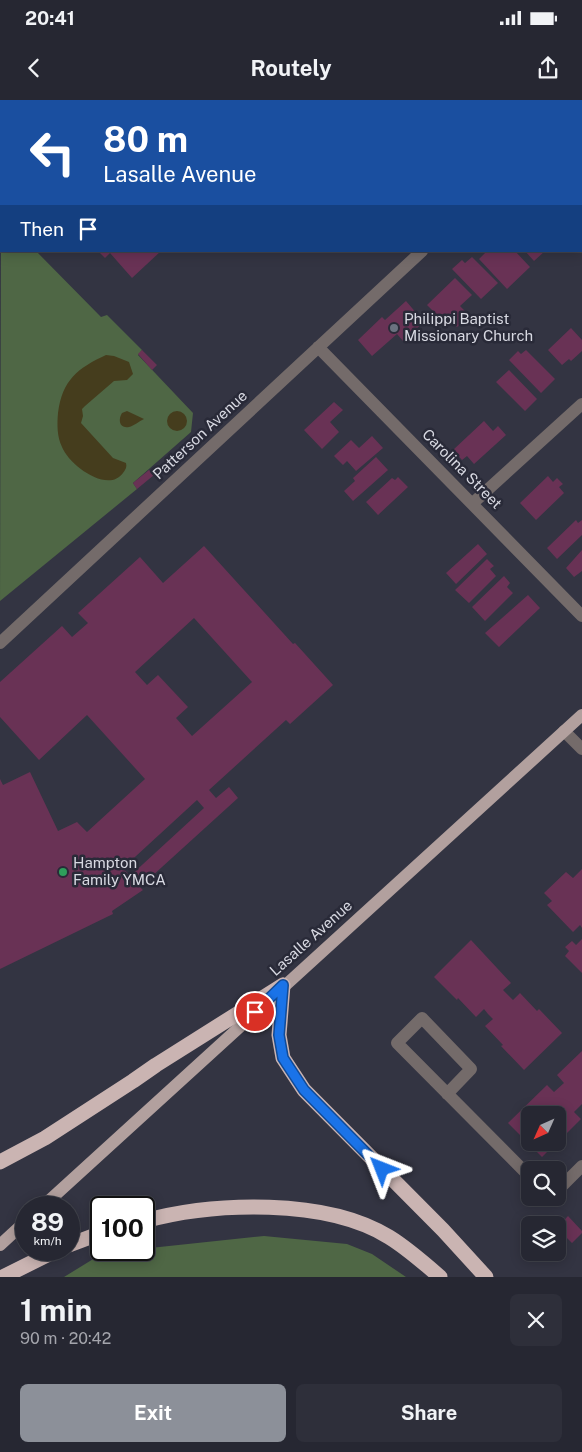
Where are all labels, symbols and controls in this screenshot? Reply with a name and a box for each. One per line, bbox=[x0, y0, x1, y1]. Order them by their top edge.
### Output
text: 20:41 bbox=[25, 7, 75, 29]
icon: back bbox=[20, 54, 48, 82]
icon: share bbox=[534, 54, 562, 82]
text: Routely bbox=[250, 55, 332, 81]
text: 80 m bbox=[103, 119, 188, 160]
icon: left bbox=[20, 120, 85, 185]
text: Lasalle Avenue bbox=[103, 161, 256, 187]
icon: arrive bbox=[74, 215, 102, 243]
text: Then bbox=[20, 218, 64, 240]
place label: Philippi Baptist Missionary Church bbox=[404, 310, 533, 344]
marker: Philippi Baptist Missionary Church bbox=[388, 322, 400, 334]
street label: Patterson Avenue bbox=[149, 387, 250, 483]
street label: Carolina Street bbox=[419, 425, 506, 512]
place label: Hampton Family YMCA bbox=[73, 854, 166, 888]
marker: Hampton Family YMCA bbox=[57, 866, 69, 878]
street label: Lasalle Avenue bbox=[266, 896, 355, 979]
pin bbox=[234, 991, 276, 1033]
icon: arrive bbox=[241, 998, 269, 1026]
north arrow bbox=[521, 1106, 566, 1151]
map controls bbox=[521, 1106, 566, 1261]
position arrow bbox=[355, 1142, 407, 1194]
button: search bbox=[521, 1161, 566, 1206]
speed limit sign: 100 bbox=[90, 1196, 155, 1261]
text: 89 bbox=[31, 1207, 64, 1237]
button: layers bbox=[521, 1216, 566, 1261]
text: km/h bbox=[33, 1234, 62, 1248]
text: 1 min bbox=[20, 1292, 92, 1328]
button: close bbox=[510, 1294, 562, 1346]
text: 90 m · 20:42 bbox=[20, 1329, 111, 1348]
button: Exit bbox=[20, 1384, 286, 1442]
button: Share bbox=[296, 1384, 562, 1442]

